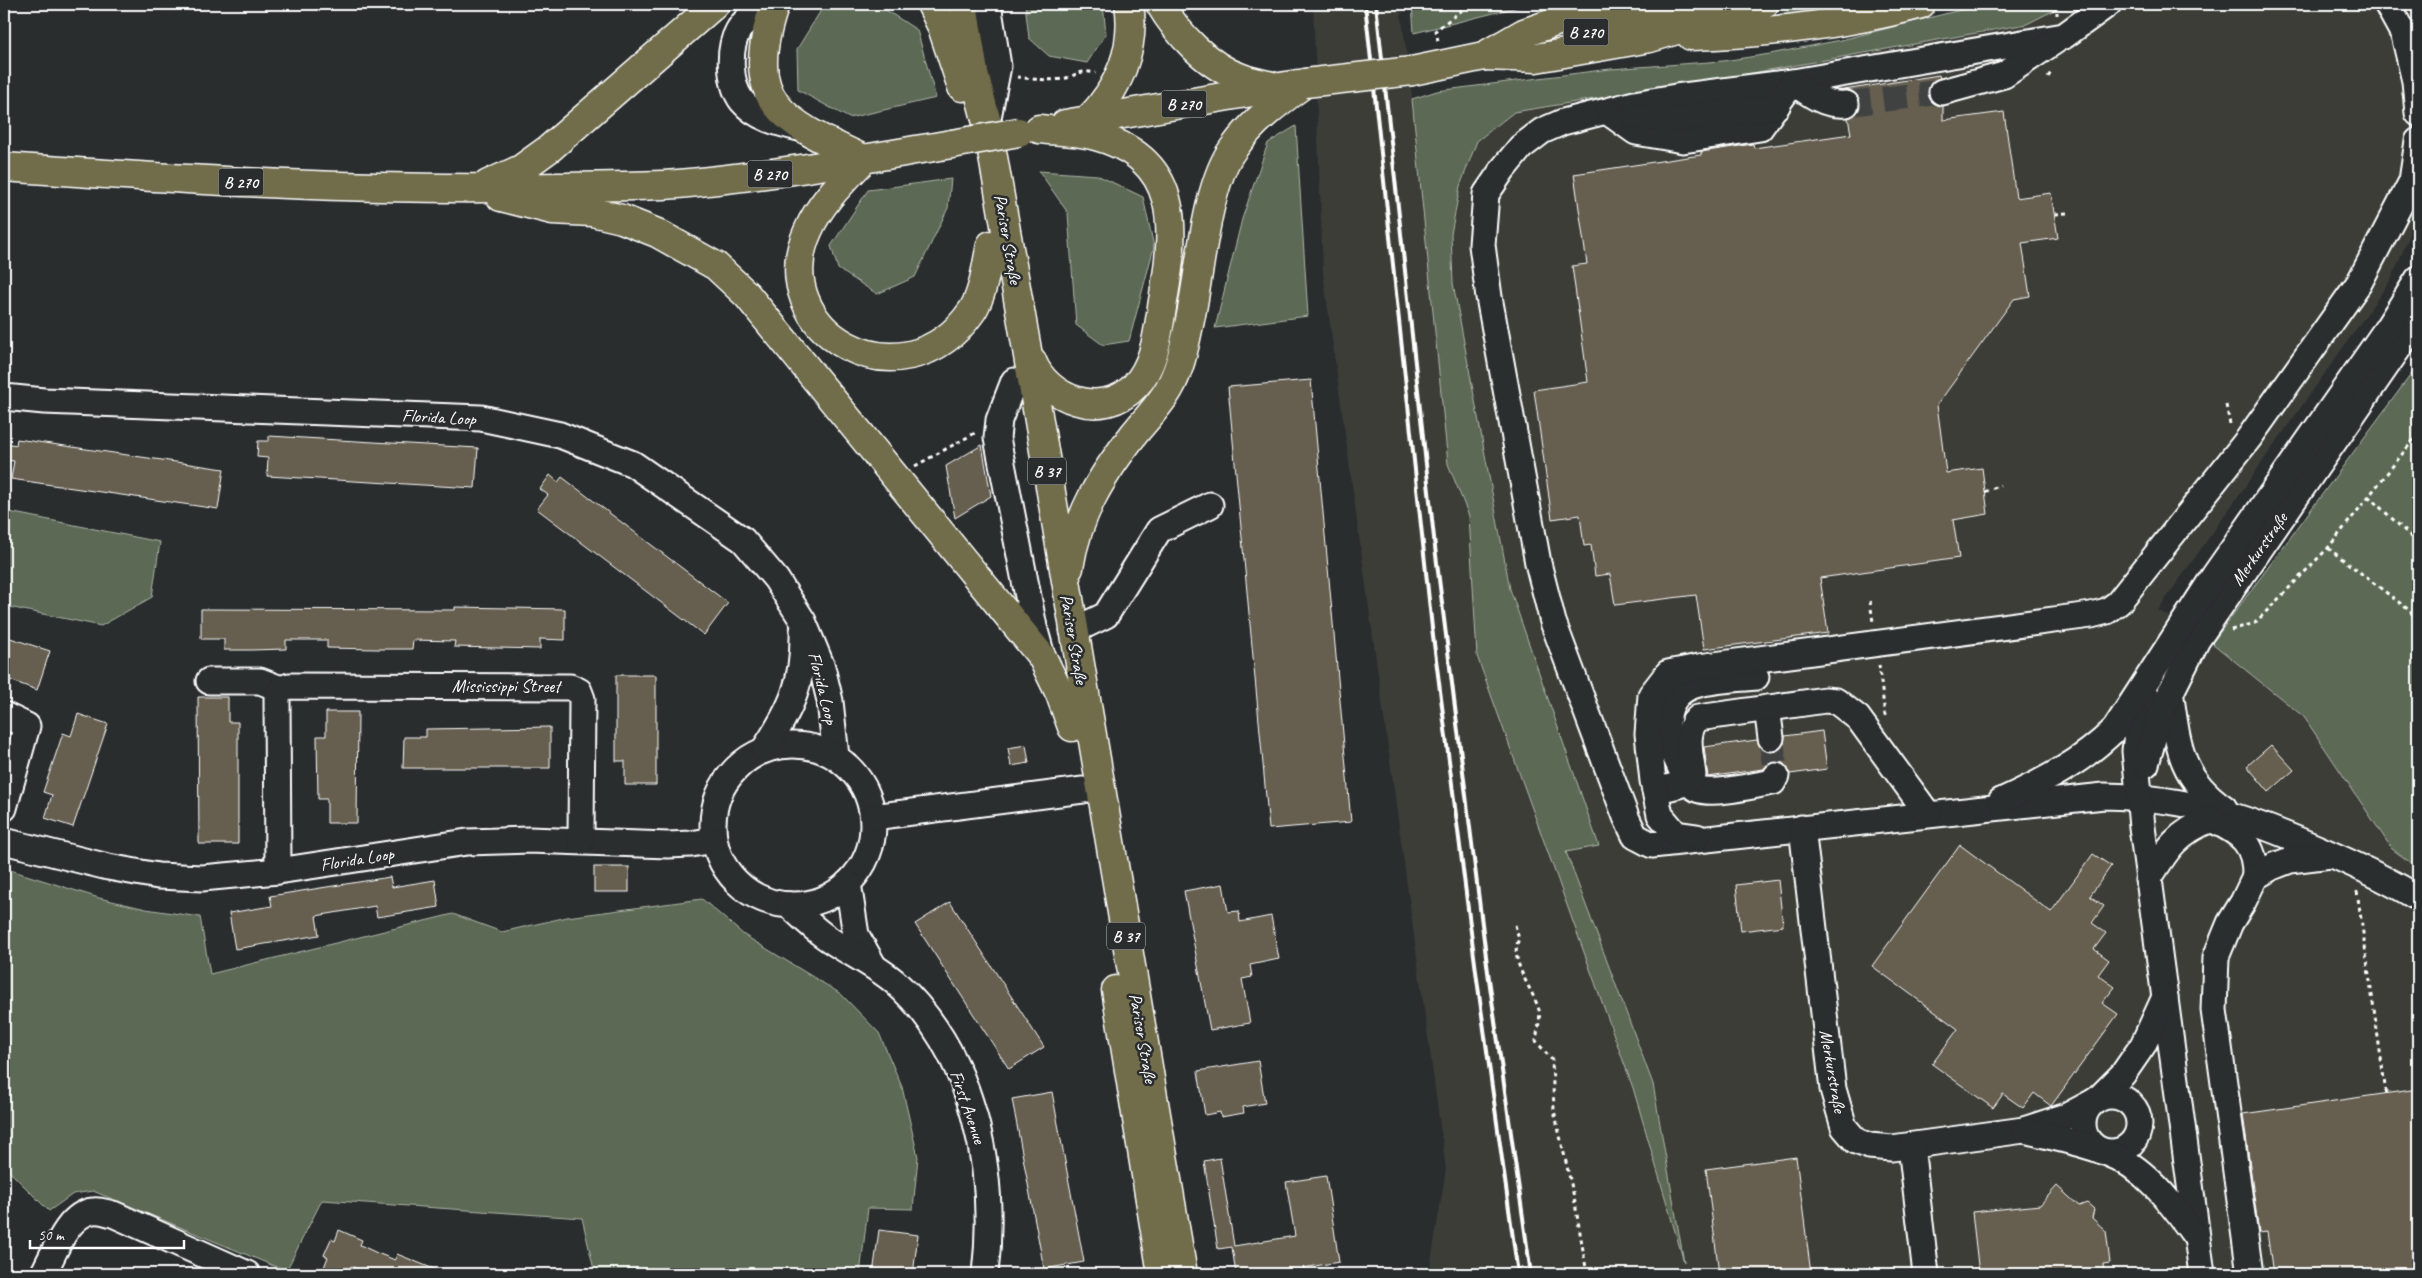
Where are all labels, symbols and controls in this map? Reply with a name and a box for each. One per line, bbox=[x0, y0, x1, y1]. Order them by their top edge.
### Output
road number: B 270 bbox=[1564, 18, 1608, 46]
road number: B 270 bbox=[1162, 90, 1206, 118]
road number: B 270 bbox=[748, 160, 792, 188]
road number: B 270 bbox=[218, 168, 264, 196]
street label: Pariser Straße bbox=[989, 192, 1027, 287]
street label: Florida Loop bbox=[402, 404, 478, 430]
road number: B 37 bbox=[1028, 458, 1066, 484]
street label: Merkurstraße bbox=[2226, 507, 2293, 590]
street label: Pariser Straße bbox=[1055, 592, 1093, 687]
street label: Florida Loop bbox=[803, 650, 843, 728]
street label: Mississippi Street bbox=[452, 675, 563, 697]
street label: Florida Loop bbox=[319, 842, 396, 876]
road number: B 37 bbox=[1107, 922, 1145, 949]
street label: Pariser Straße bbox=[1124, 991, 1162, 1086]
street label: Merkurstraße bbox=[1815, 1028, 1851, 1115]
street label: First Avenue bbox=[945, 1067, 991, 1148]
scale bar bbox=[30, 1218, 184, 1250]
text: 50 m bbox=[38, 1226, 65, 1245]

